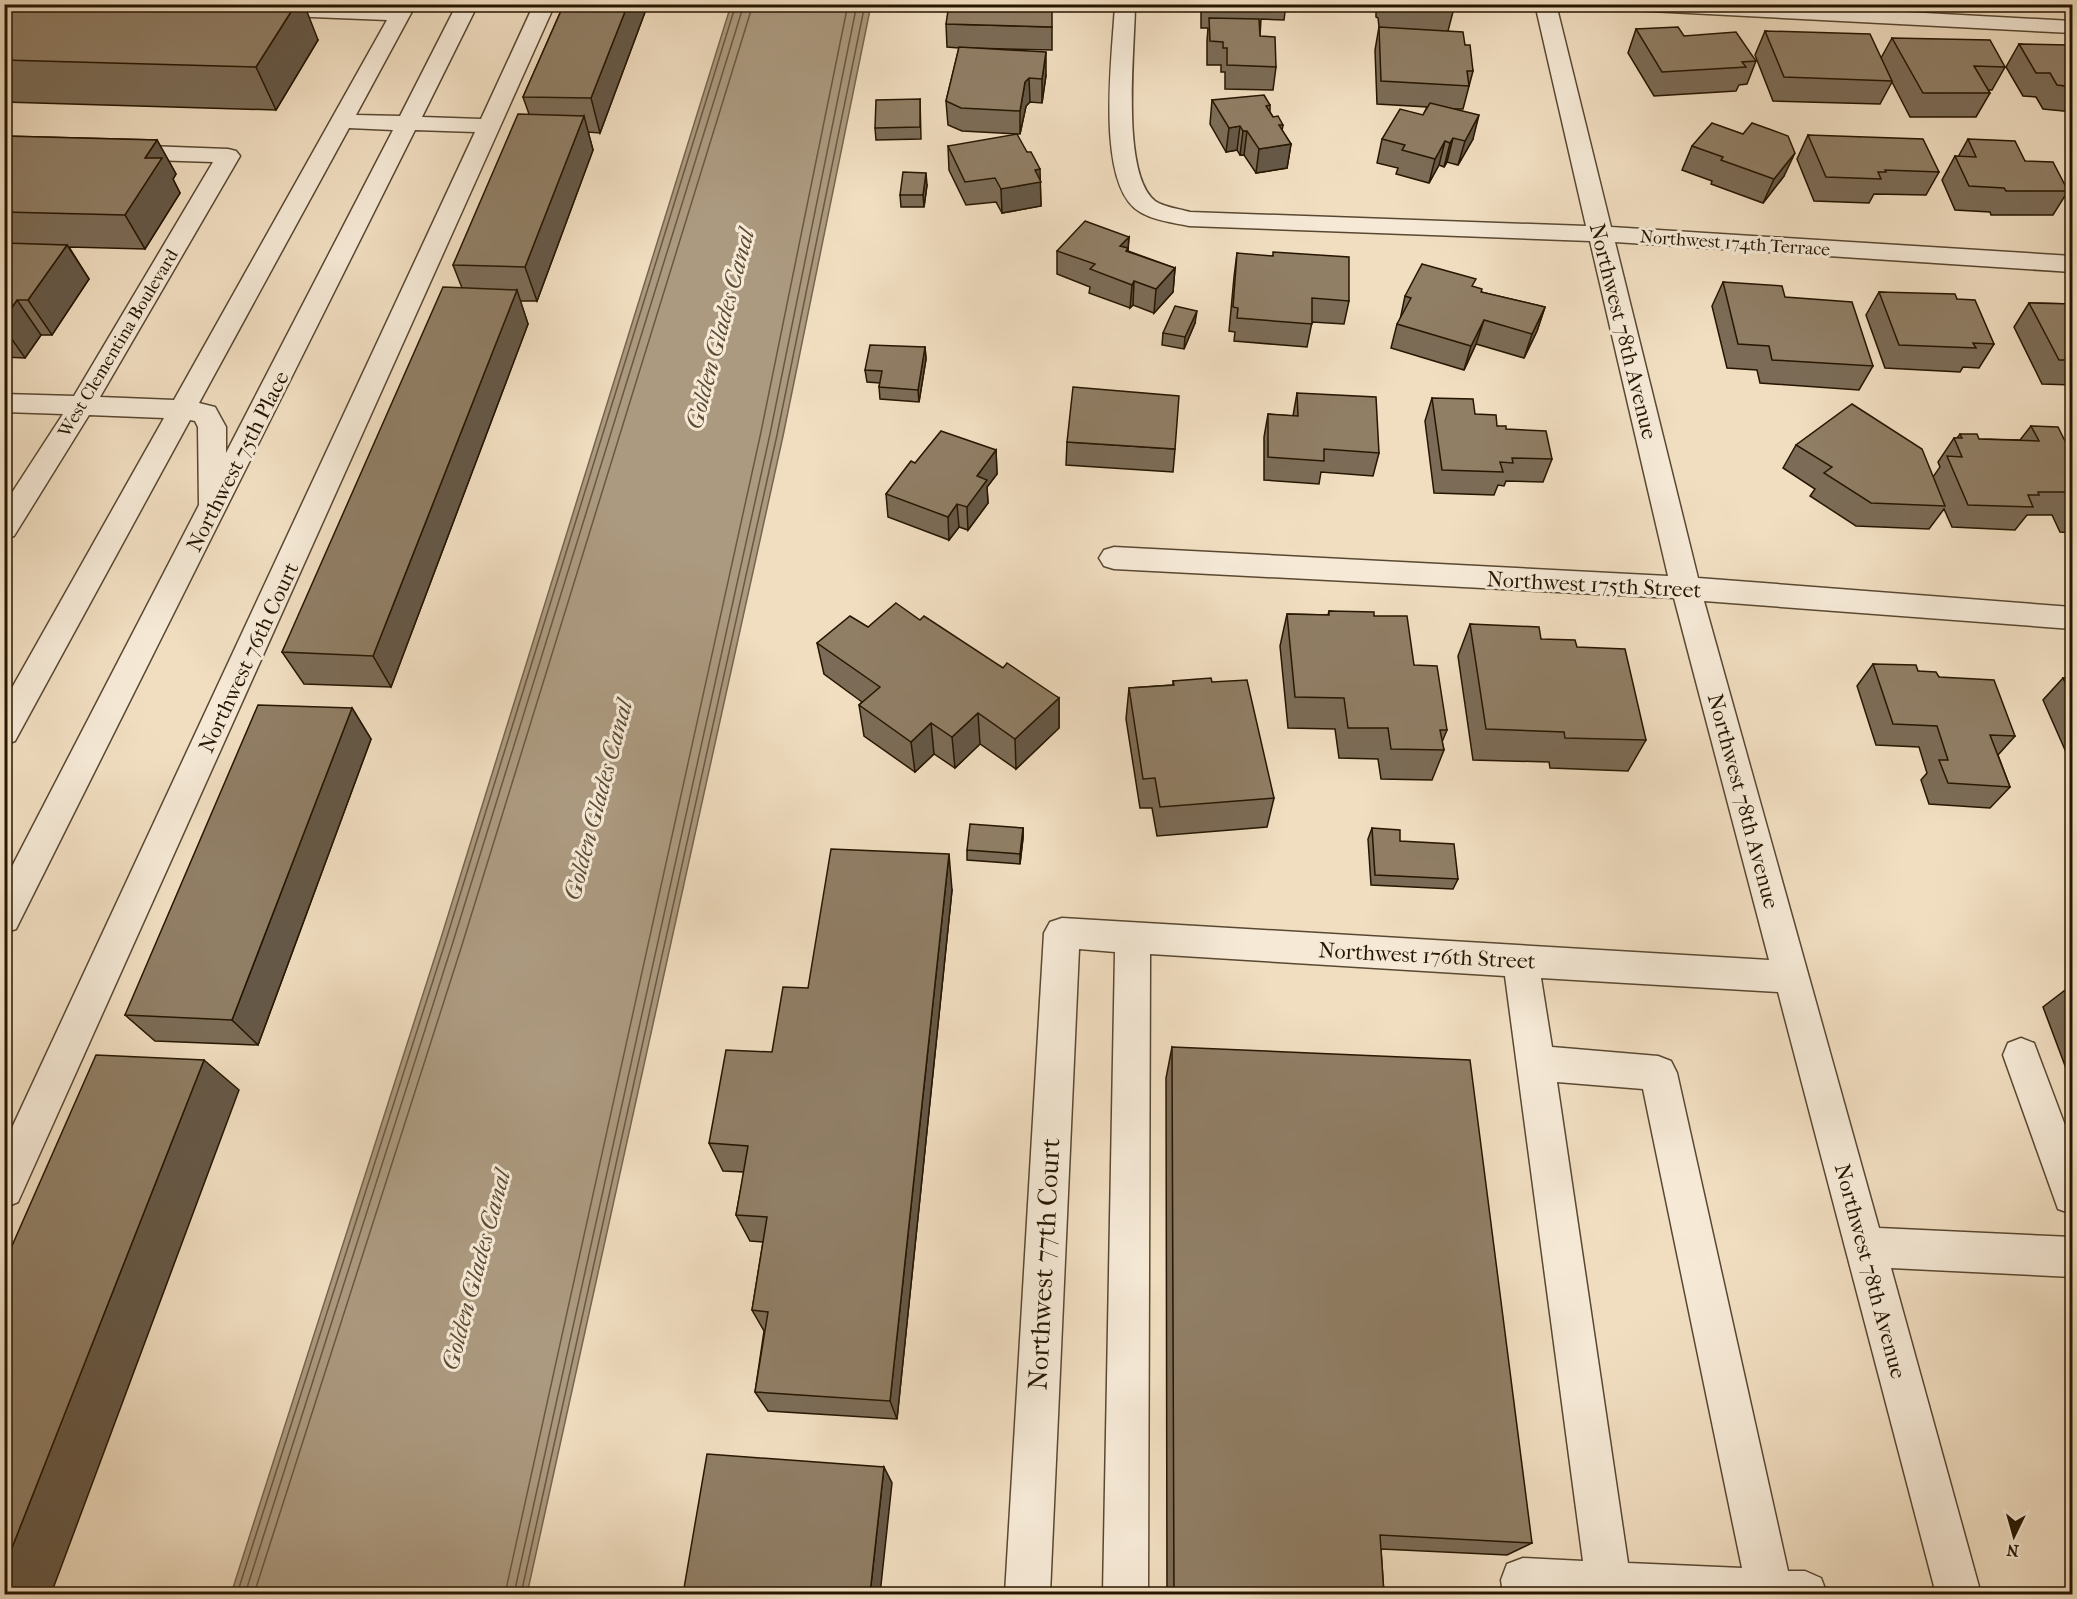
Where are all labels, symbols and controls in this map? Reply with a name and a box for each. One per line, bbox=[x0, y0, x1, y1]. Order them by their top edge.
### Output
street label: Northwest 78th Avenue bbox=[1584, 221, 1662, 442]
water label: Golden Glades Canal bbox=[680, 223, 761, 432]
street label: Northwest 174th Terrace bbox=[1639, 226, 1831, 261]
street label: West Clementina Boulevard bbox=[53, 245, 183, 442]
street label: Northwest 75th Place bbox=[181, 367, 295, 556]
street label: Northwest 76th Court bbox=[193, 558, 304, 757]
street label: Northwest 175th Street bbox=[1486, 566, 1702, 604]
street label: Northwest 78th Avenue bbox=[1702, 691, 1784, 912]
water label: Golden Glades Canal bbox=[558, 694, 639, 903]
street label: Northwest 176th Street bbox=[1318, 937, 1536, 975]
street label: Northwest 77th Court bbox=[1021, 1137, 1067, 1391]
street label: Northwest 78th Avenue bbox=[1829, 1161, 1911, 1382]
water label: Golden Glades Canal bbox=[436, 1164, 517, 1373]
north arrow bbox=[1984, 1506, 2044, 1566]
text: N bbox=[2005, 1540, 2020, 1560]

